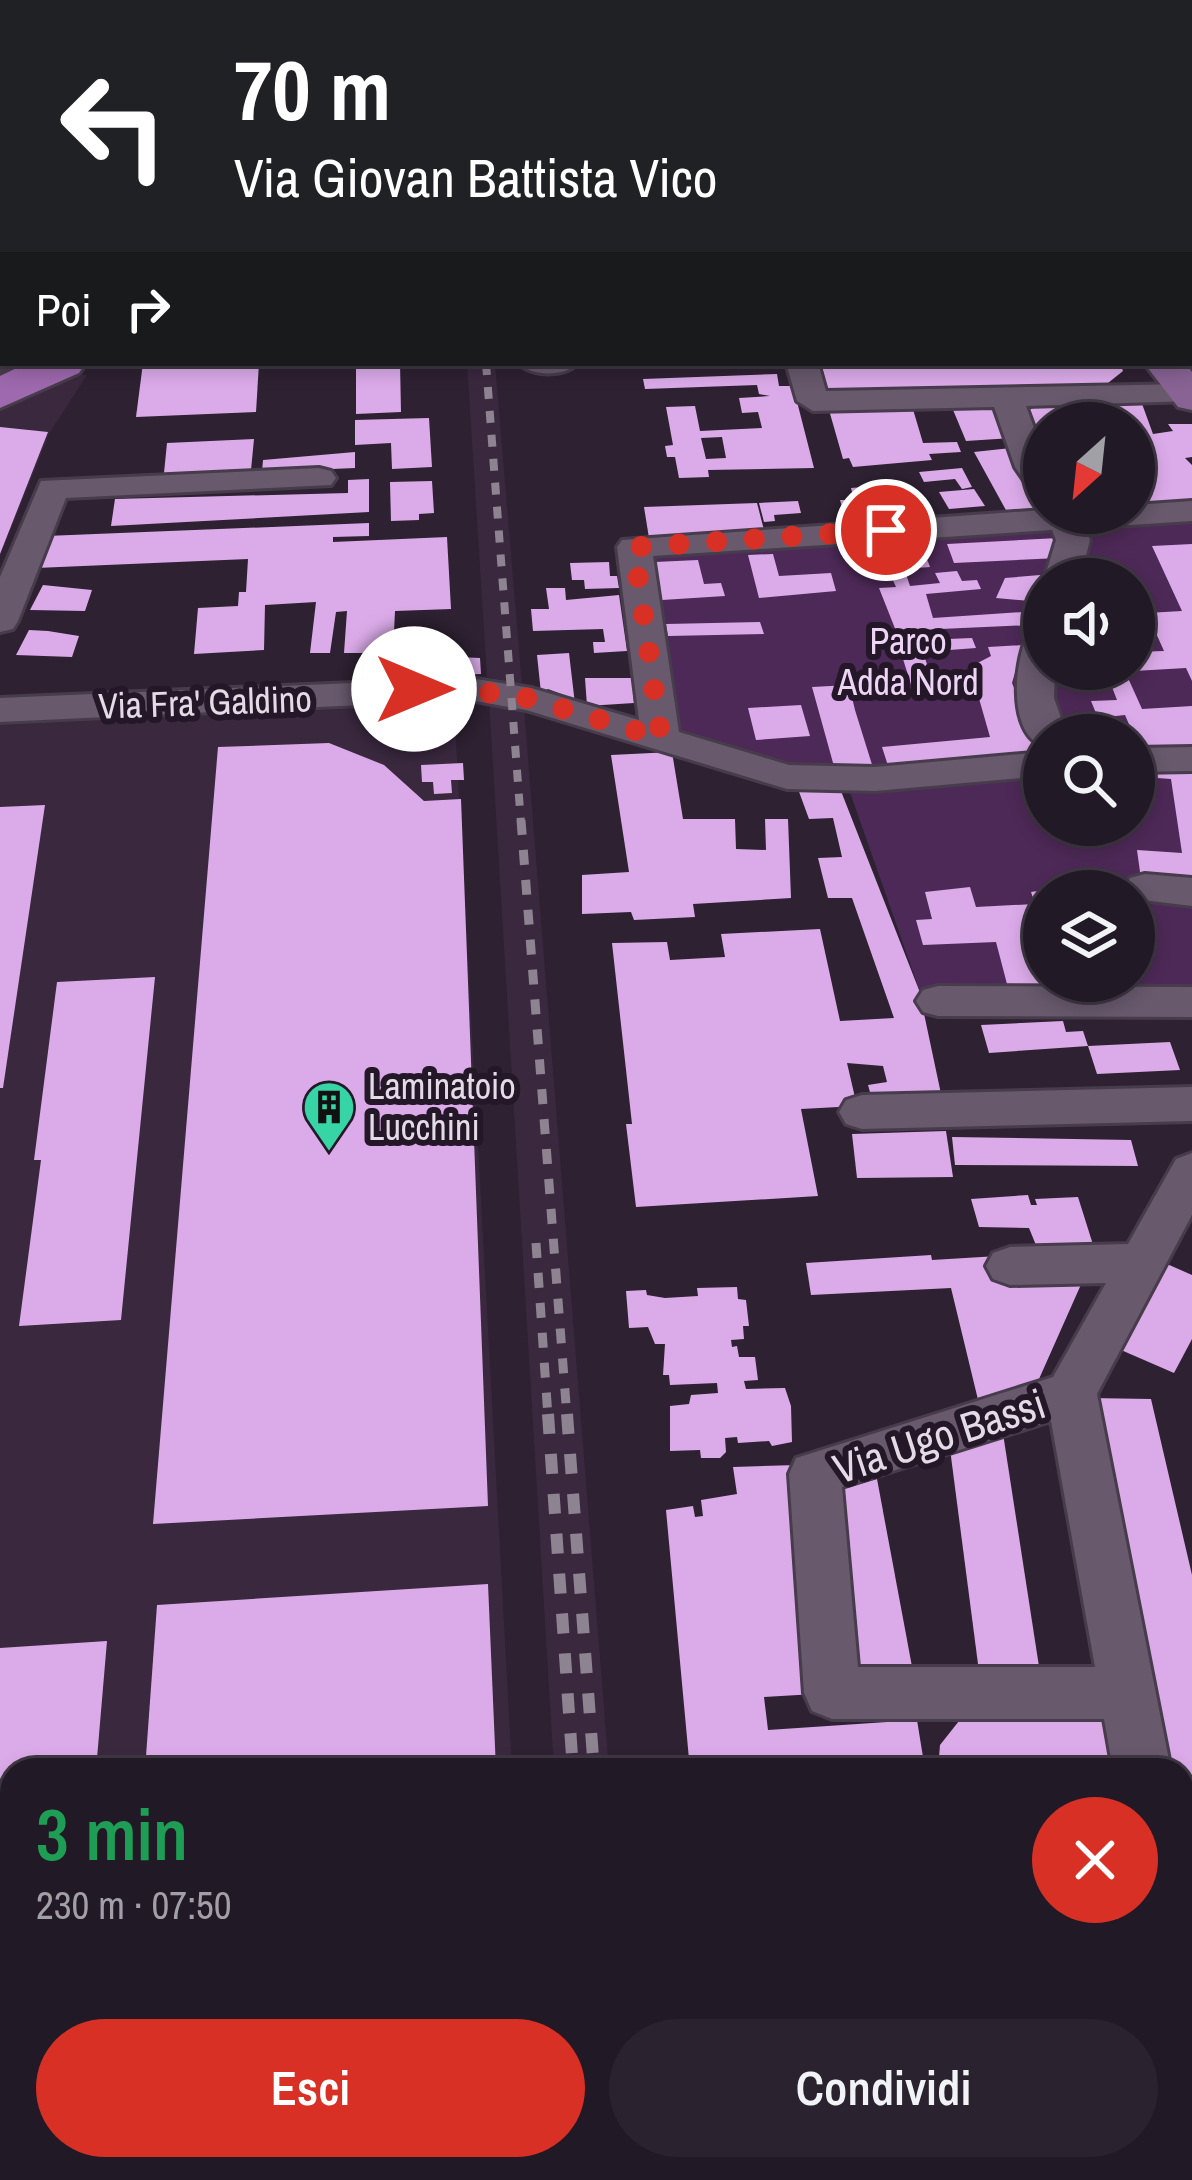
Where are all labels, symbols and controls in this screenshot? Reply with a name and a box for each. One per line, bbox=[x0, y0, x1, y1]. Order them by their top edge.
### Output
text: 70 m bbox=[234, 33, 391, 146]
icon: left bbox=[36, 48, 192, 204]
text: Via Giovan Battista Vico bbox=[234, 141, 717, 214]
icon: right bbox=[115, 276, 181, 342]
text: Poi bbox=[36, 279, 91, 340]
north arrow bbox=[1023, 402, 1155, 534]
map controls bbox=[1023, 402, 1155, 1002]
pin bbox=[835, 479, 937, 581]
icon: arrive bbox=[853, 497, 919, 563]
button: sound bbox=[1023, 558, 1155, 690]
park label: Parco Adda Nord bbox=[836, 617, 979, 706]
position arrow bbox=[351, 626, 477, 752]
street label: Via Fra' Galdino bbox=[97, 674, 313, 730]
button: search bbox=[1023, 714, 1155, 846]
button: layers bbox=[1023, 870, 1155, 1002]
place label: Laminatoio Lucchini bbox=[368, 1062, 516, 1151]
building icon: Laminatoio Lucchini bbox=[301, 1079, 357, 1153]
street label: Via Ugo Bassi bbox=[826, 1375, 1052, 1497]
text: 3 min bbox=[36, 1785, 188, 1882]
button: close bbox=[1032, 1797, 1158, 1923]
text: 230 m · 07:50 bbox=[36, 1879, 232, 1931]
button: Esci bbox=[36, 2019, 585, 2157]
button: Condividi bbox=[609, 2019, 1158, 2157]

